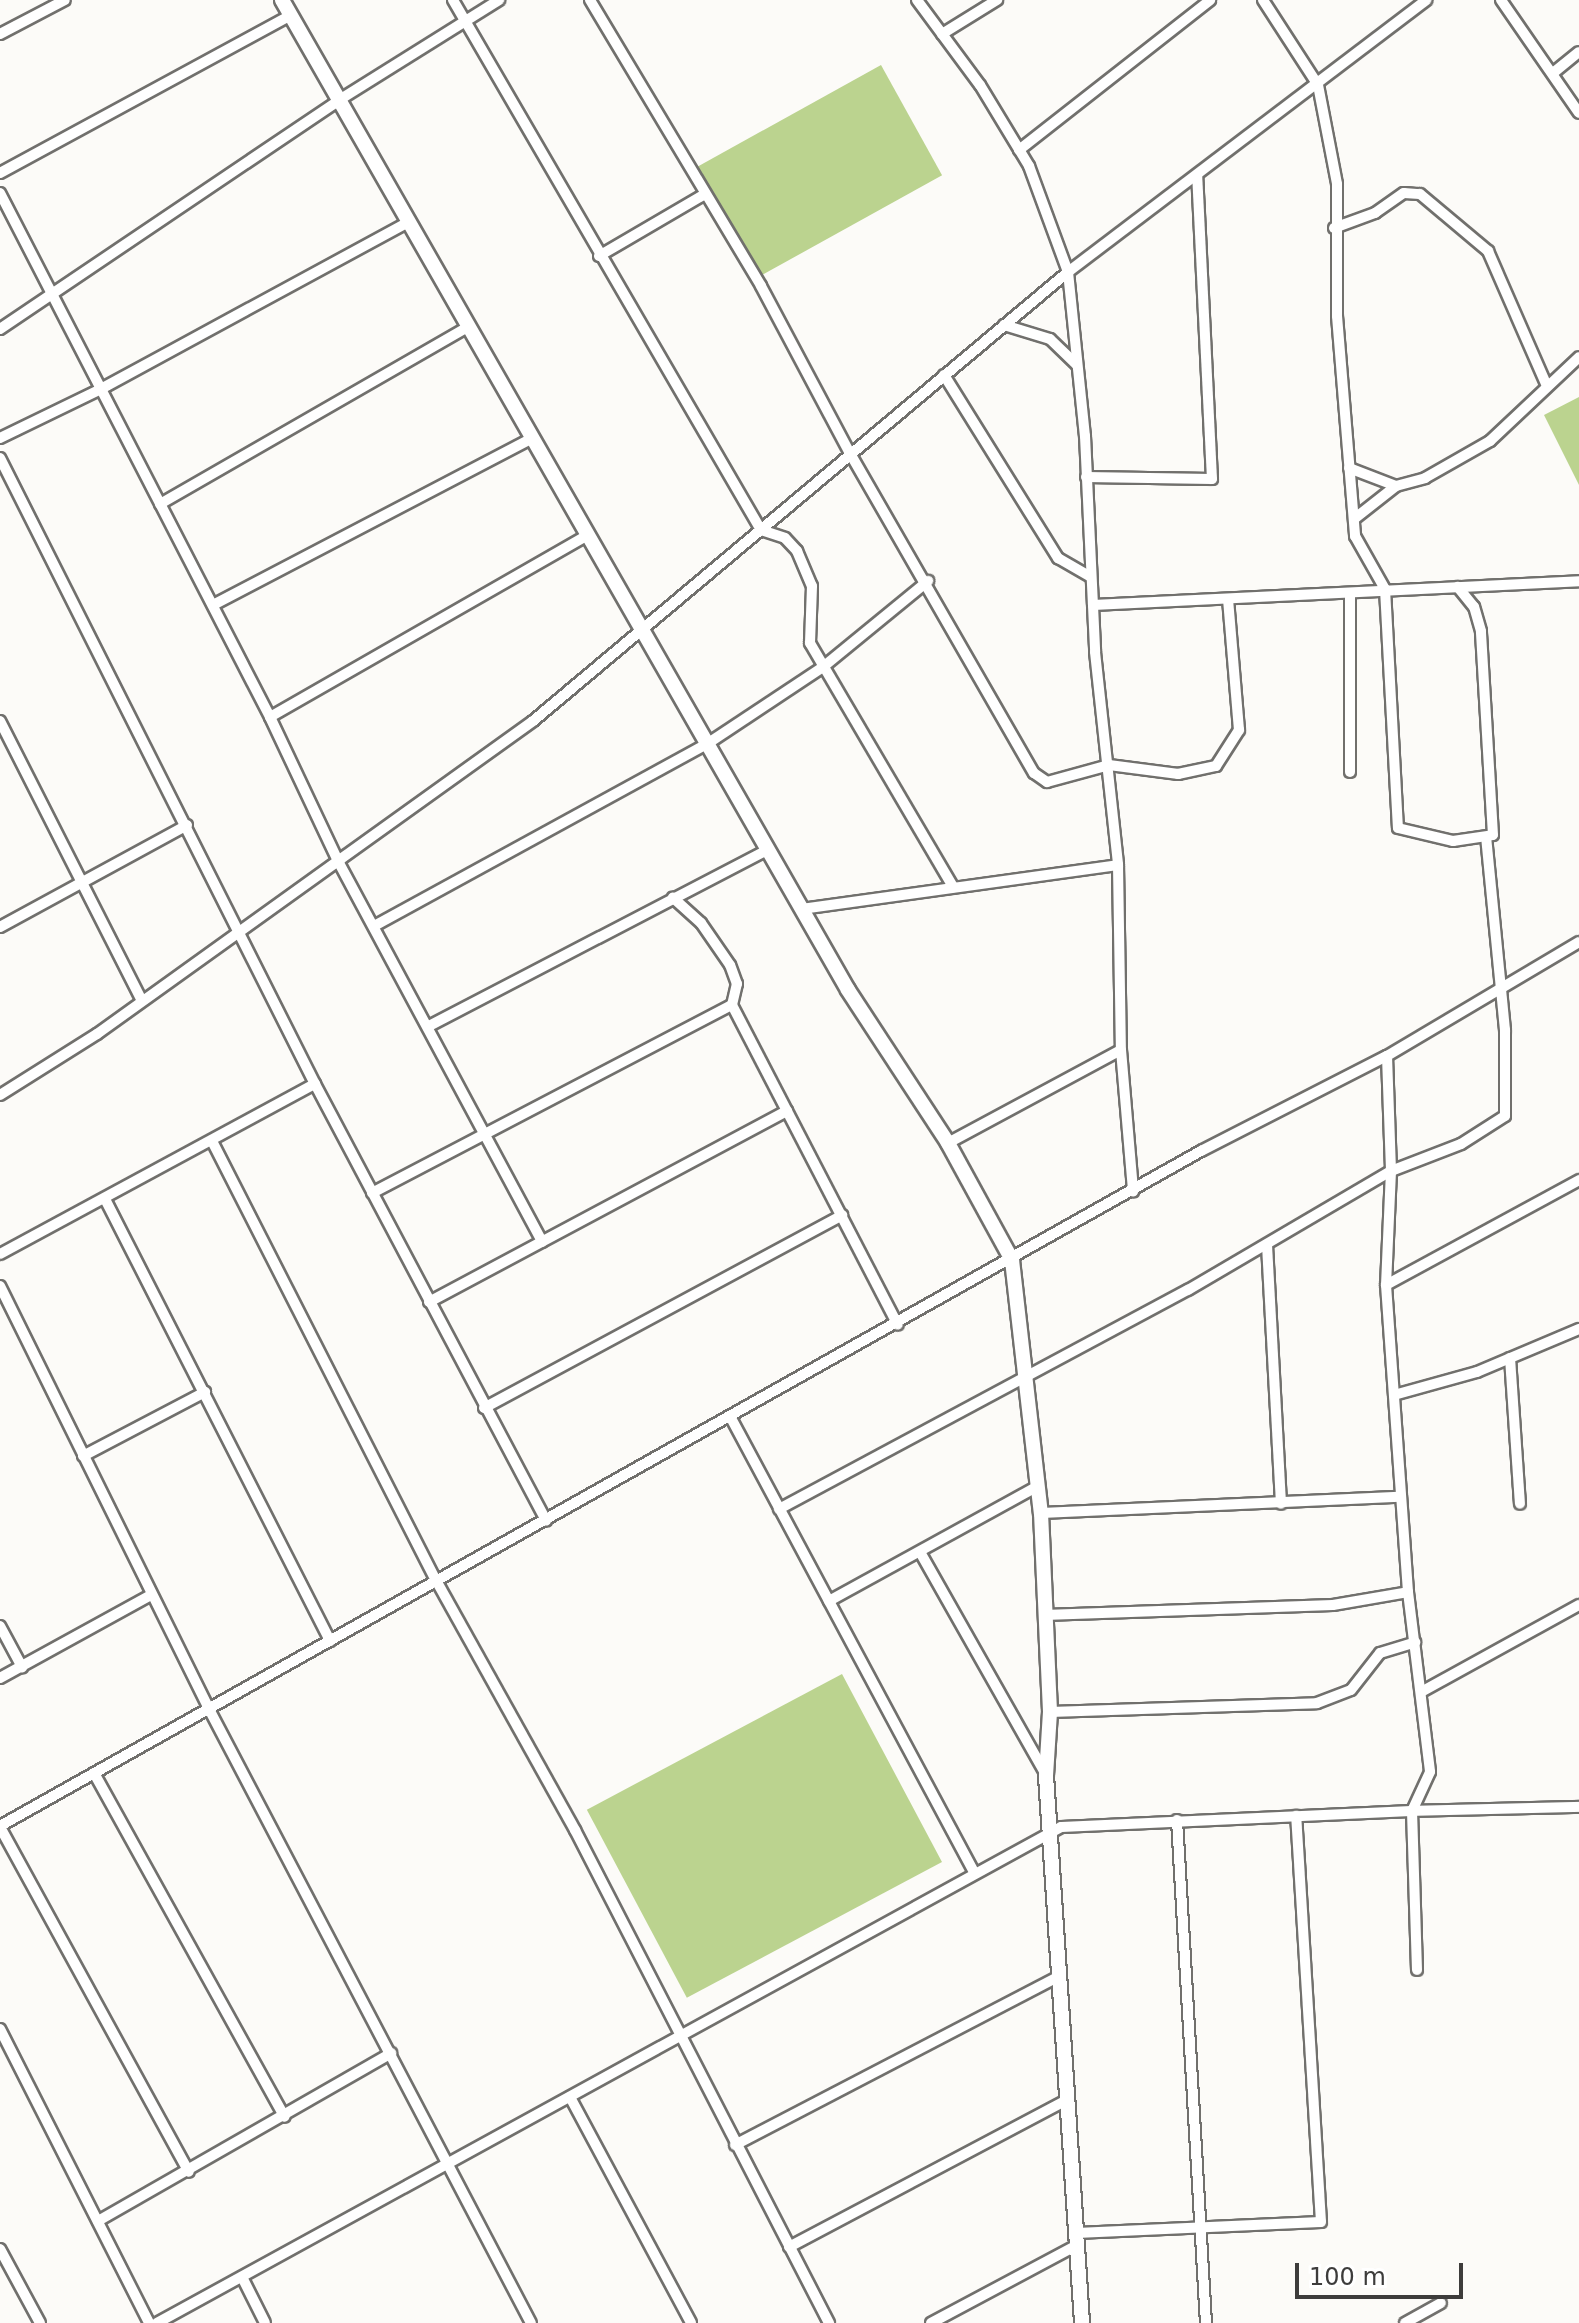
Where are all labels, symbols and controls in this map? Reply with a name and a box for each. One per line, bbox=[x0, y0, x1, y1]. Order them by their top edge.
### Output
scale bar bbox=[1299, 2247, 1467, 2297]
text: 100 m bbox=[1309, 2263, 1386, 2291]

